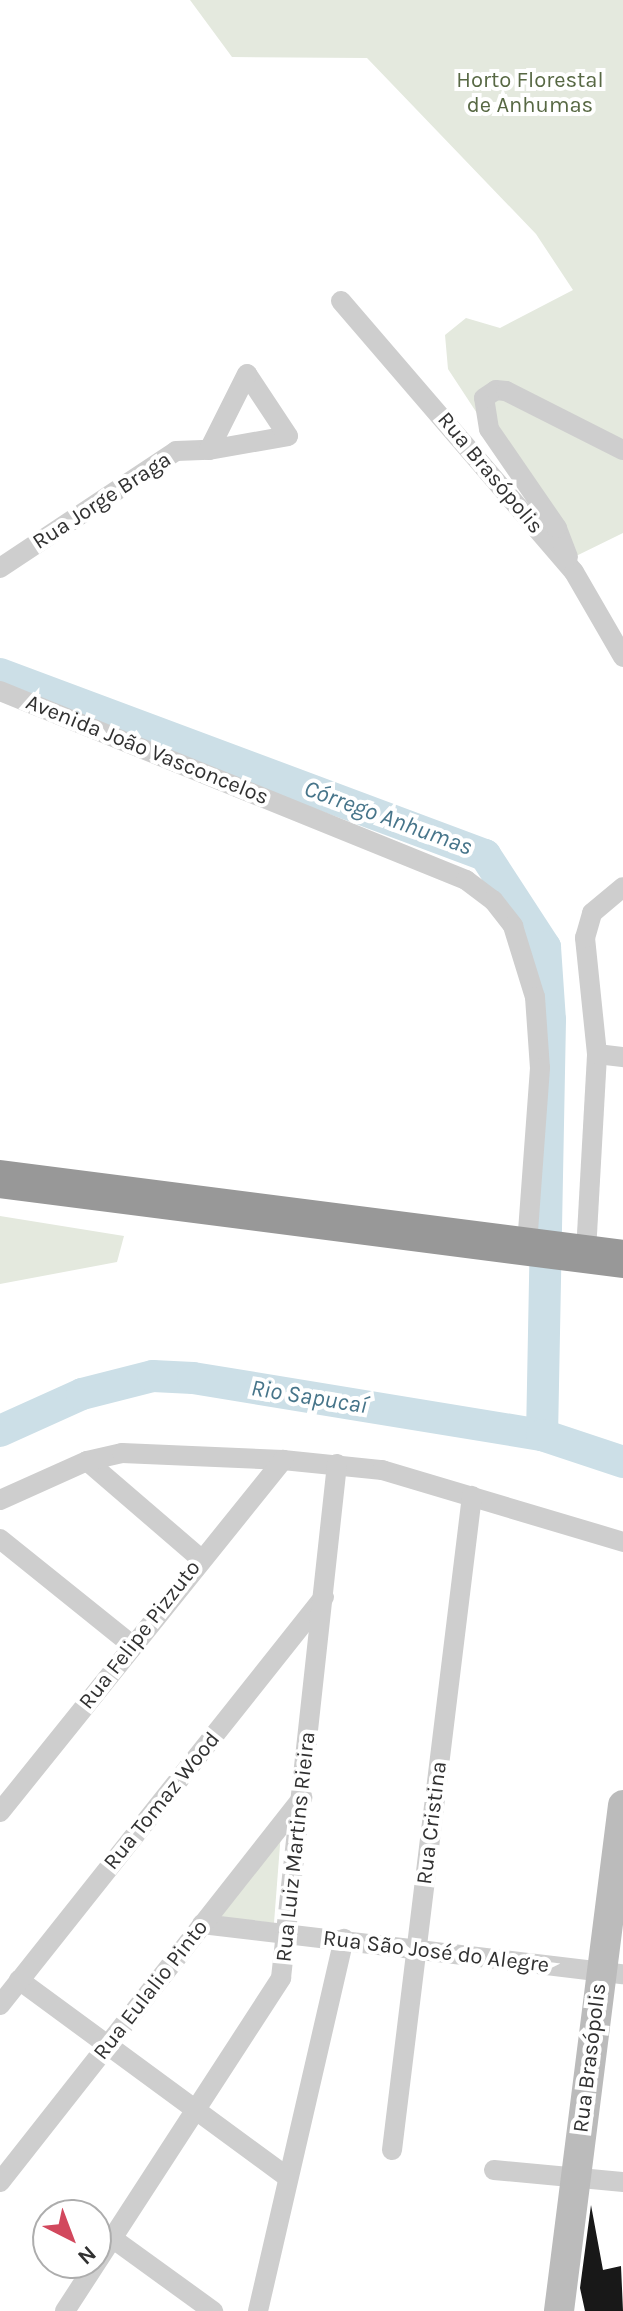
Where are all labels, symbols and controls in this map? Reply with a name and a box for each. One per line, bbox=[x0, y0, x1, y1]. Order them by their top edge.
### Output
park label: Horto Florestal de Anhumas bbox=[456, 67, 604, 118]
street label: Rua Brasópolis bbox=[431, 407, 549, 539]
street label: Rua Jorge Braga bbox=[28, 446, 176, 556]
street label: Avenida João Vasconcelos bbox=[22, 689, 272, 811]
water label: Córrego Anhumas bbox=[300, 774, 476, 862]
water label: Rio Sapucaí bbox=[249, 1374, 369, 1420]
street label: Rua Felipe Pizzuto bbox=[74, 1555, 206, 1715]
street label: Rua Tomaz Wood bbox=[98, 1727, 226, 1875]
street label: Rua Luiz Martins Rieira bbox=[271, 1731, 321, 1963]
street label: Rua Cristina bbox=[411, 1760, 453, 1886]
street label: Rua Eulalio Pinto bbox=[88, 1915, 214, 2065]
street label: Rua São José do Alegre bbox=[321, 1925, 551, 1979]
street label: Rua Brasópolis bbox=[568, 1982, 612, 2134]
north arrow bbox=[32, 2199, 112, 2279]
text: N bbox=[72, 2240, 101, 2270]

